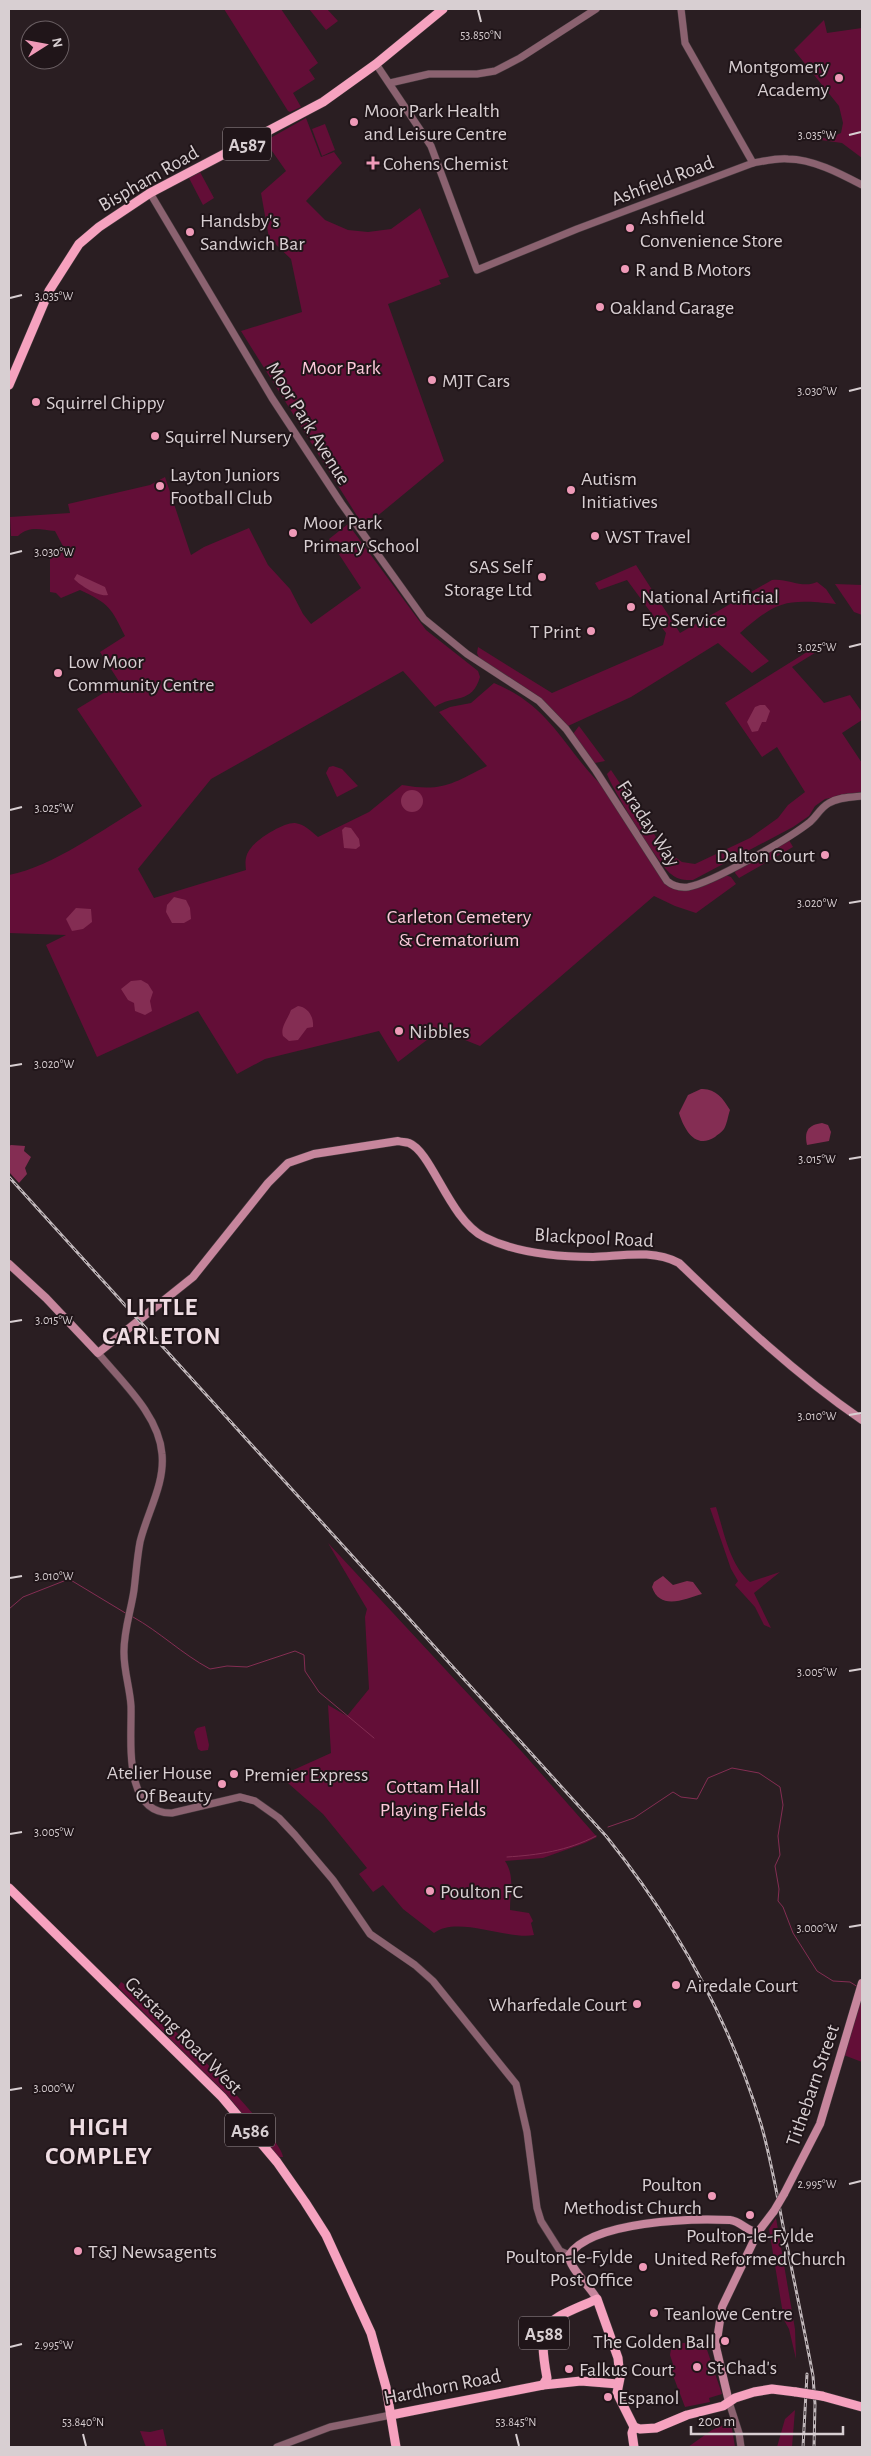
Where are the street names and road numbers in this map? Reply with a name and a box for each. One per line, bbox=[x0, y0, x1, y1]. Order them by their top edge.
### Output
road number: A587 bbox=[223, 128, 271, 160]
street label: Bispham Road bbox=[95, 142, 202, 215]
street label: Ashfield Road bbox=[608, 152, 716, 210]
street label: Moor Park Avenue bbox=[262, 359, 354, 488]
street label: Faraday Way bbox=[613, 777, 684, 871]
street label: Blackpool Road bbox=[534, 1225, 654, 1251]
street label: Garstang Road West bbox=[121, 1973, 246, 2099]
street label: Tithebarn Street bbox=[783, 2021, 843, 2149]
road number: A586 bbox=[225, 2114, 275, 2146]
road number: A588 bbox=[519, 2316, 569, 2350]
street label: Hardhorn Road bbox=[382, 2366, 503, 2408]

